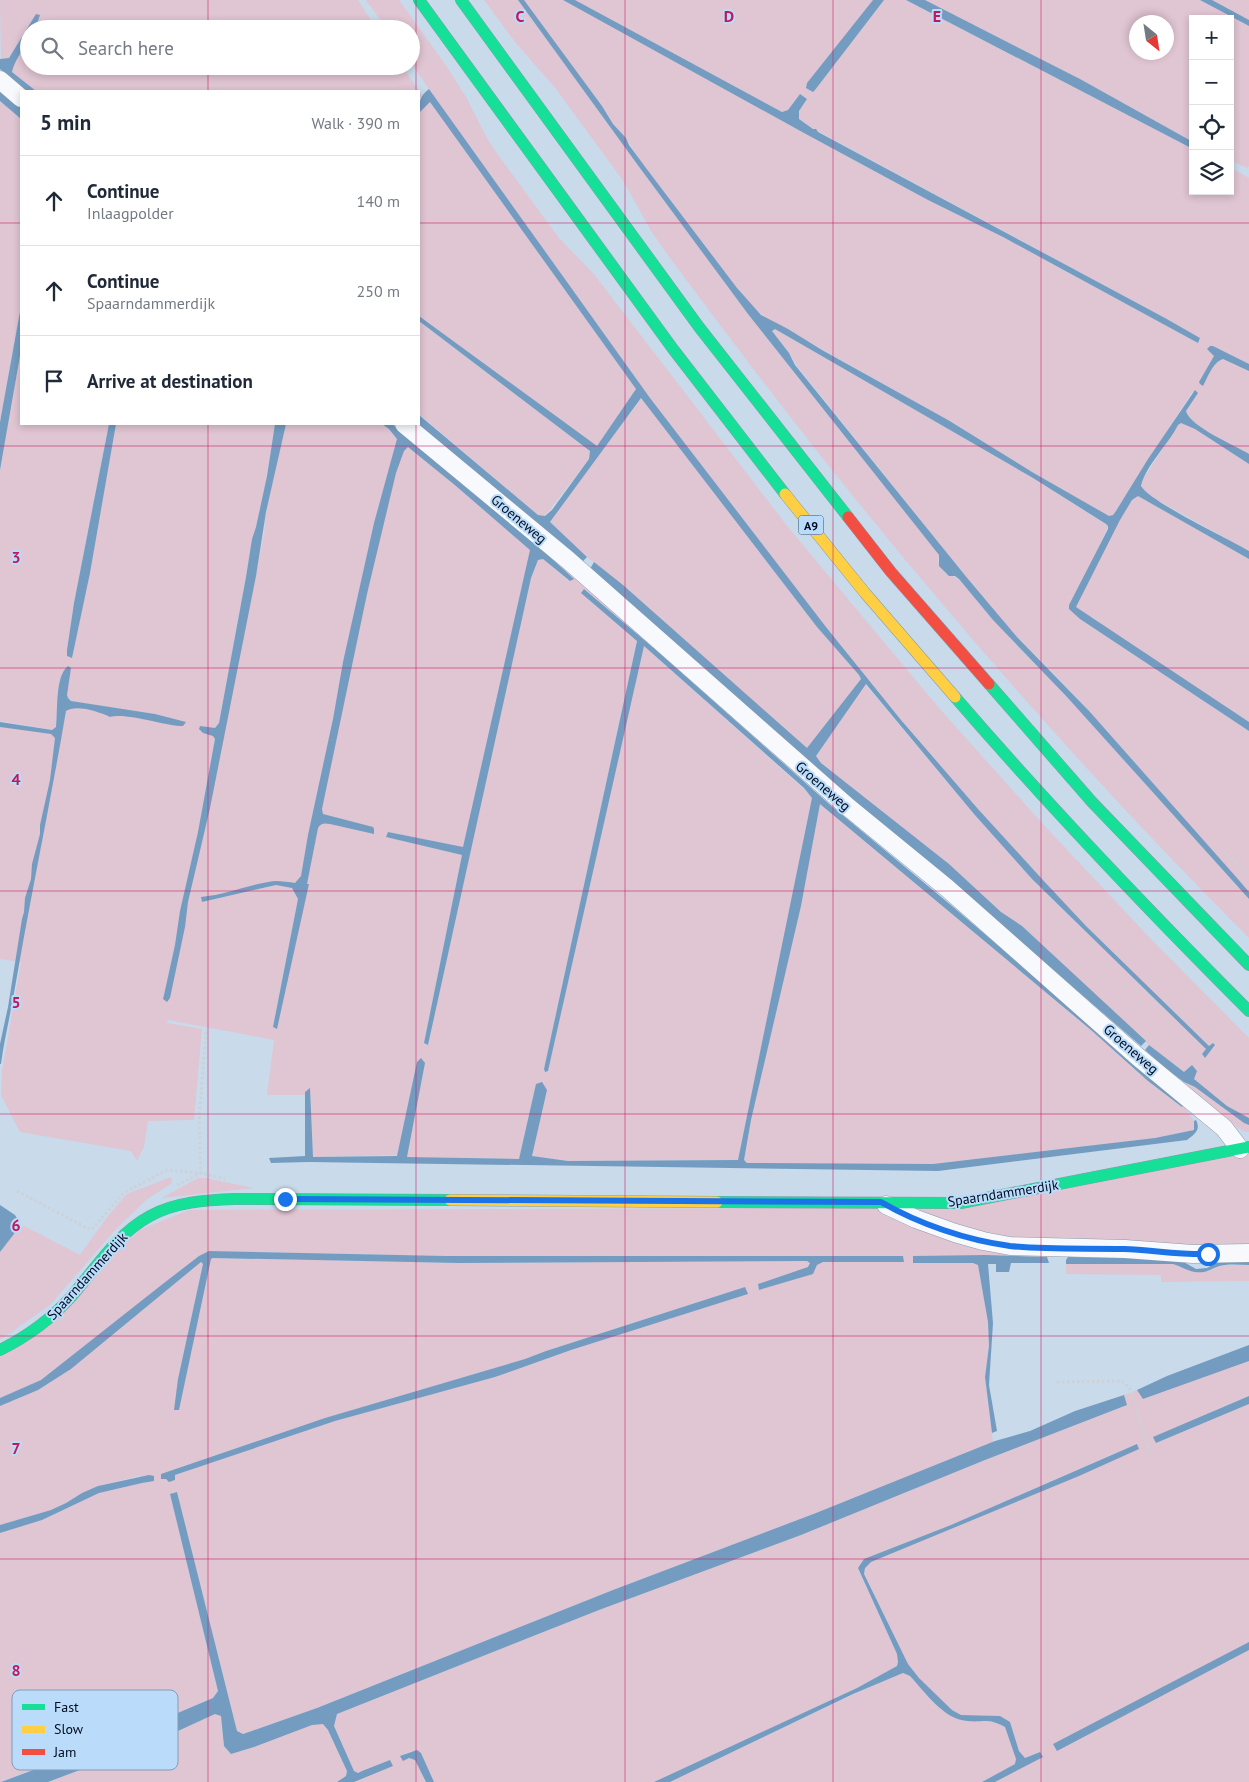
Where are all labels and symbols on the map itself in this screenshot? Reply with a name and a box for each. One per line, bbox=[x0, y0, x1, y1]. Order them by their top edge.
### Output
text: C bbox=[516, 6, 525, 26]
text: D bbox=[724, 6, 734, 26]
text: E bbox=[933, 6, 941, 26]
north arrow bbox=[1129, 15, 1174, 60]
street label: Groeneweg bbox=[487, 491, 551, 547]
road number: A9 bbox=[798, 516, 824, 534]
text: 3 bbox=[11, 547, 21, 567]
street label: Groeneweg bbox=[792, 757, 854, 815]
text: 4 bbox=[11, 769, 21, 789]
text: 5 bbox=[11, 992, 21, 1012]
street label: Groeneweg bbox=[1100, 1020, 1162, 1078]
street label: Spaarndammerdijk bbox=[946, 1175, 1060, 1211]
route end bbox=[274, 1188, 297, 1211]
text: 6 bbox=[11, 1215, 21, 1235]
street label: Spaarndammerdijk bbox=[43, 1228, 131, 1324]
route start bbox=[1197, 1243, 1220, 1266]
text: 7 bbox=[11, 1438, 21, 1458]
text: 8 bbox=[11, 1660, 21, 1680]
legend bbox=[12, 1690, 178, 1770]
text: Fast bbox=[54, 1698, 79, 1716]
text: Slow bbox=[54, 1720, 84, 1738]
text: Jam bbox=[53, 1743, 76, 1761]

